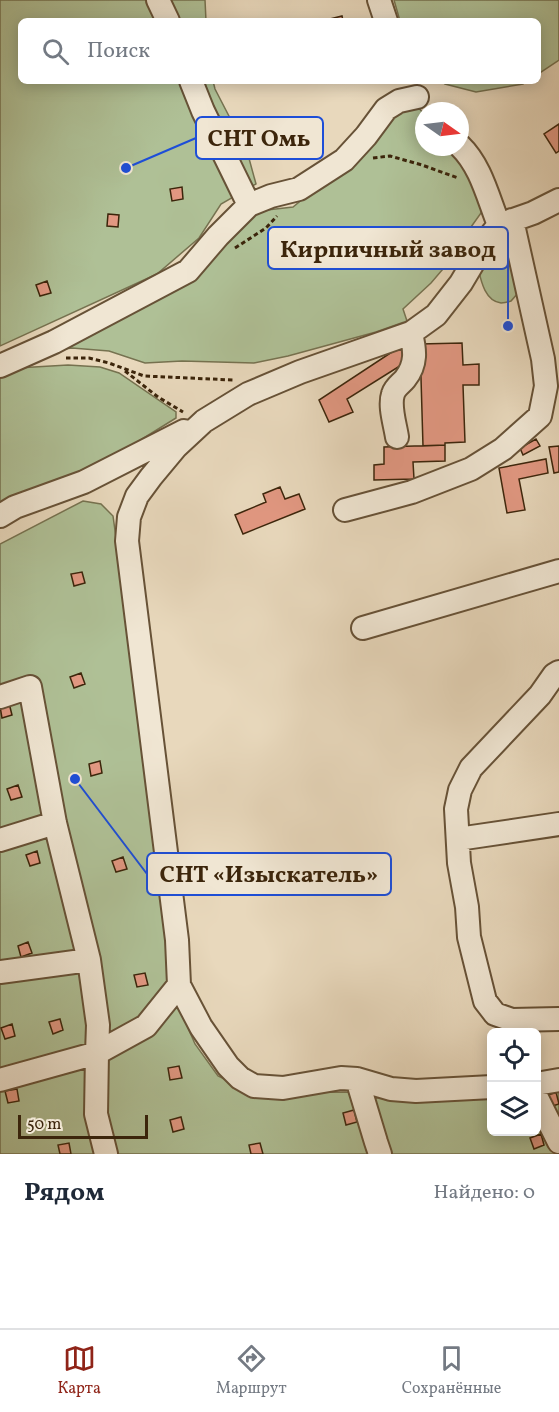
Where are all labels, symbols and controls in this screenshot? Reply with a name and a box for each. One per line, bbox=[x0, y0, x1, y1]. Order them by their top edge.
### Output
search box bbox=[18, 18, 541, 84]
icon: search bbox=[39, 35, 72, 68]
text: Поиск bbox=[87, 36, 150, 67]
north arrow bbox=[415, 102, 469, 156]
callout: СНТ Омь bbox=[196, 117, 323, 159]
text: СНТ Омь bbox=[208, 123, 311, 157]
callout: Кирпичный завод bbox=[268, 227, 508, 269]
text: Кирпичный завод bbox=[280, 234, 496, 268]
callout: СНТ «Изыскатель» bbox=[147, 853, 391, 895]
text: СНТ «Изыскатель» bbox=[160, 859, 378, 893]
map controls bbox=[487, 1028, 541, 1136]
button: locate bbox=[487, 1028, 541, 1082]
button: layers bbox=[487, 1082, 541, 1136]
scale bar bbox=[18, 1112, 148, 1140]
text: 50 m bbox=[27, 1114, 61, 1136]
text: Рядом bbox=[24, 1175, 104, 1211]
text: Найдено: 0 bbox=[433, 1179, 535, 1207]
tab: Карта bbox=[58, 1342, 101, 1400]
tab: Маршрут bbox=[216, 1342, 287, 1400]
tab: Сохранённые bbox=[402, 1342, 501, 1400]

